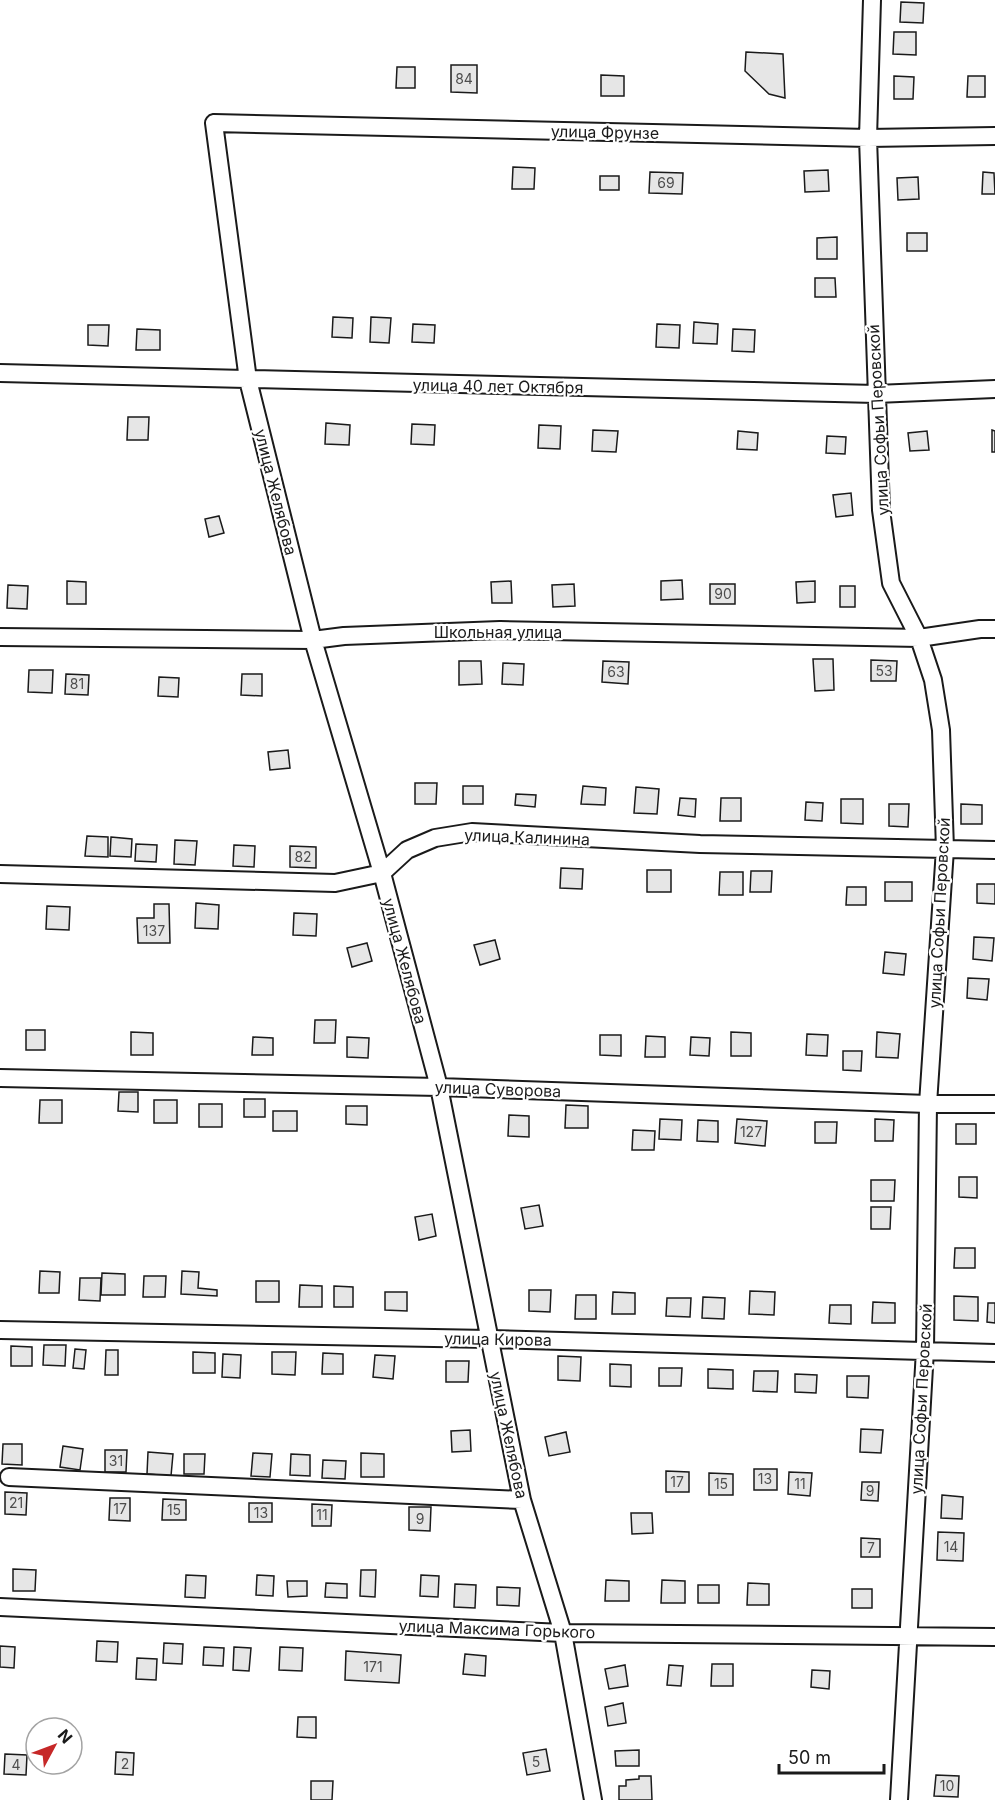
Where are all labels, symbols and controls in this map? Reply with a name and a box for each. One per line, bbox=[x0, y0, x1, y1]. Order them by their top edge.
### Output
house number: 84 bbox=[455, 70, 473, 87]
street label: улица Фрунзе bbox=[551, 121, 659, 143]
house number: 69 bbox=[657, 174, 675, 191]
street label: улица Софьи Перовской bbox=[863, 324, 893, 516]
street label: улица 40 лет Октября bbox=[412, 375, 584, 397]
street label: улица Желябова bbox=[251, 427, 301, 557]
house number: 90 bbox=[714, 585, 732, 602]
street label: Школьная улица bbox=[434, 622, 562, 642]
house number: 53 bbox=[875, 662, 893, 679]
house number: 63 bbox=[607, 663, 625, 680]
house number: 81 bbox=[70, 675, 84, 692]
street label: улица Софьи Перовской bbox=[924, 817, 954, 1009]
street label: улица Калинина bbox=[464, 825, 590, 849]
house number: 82 bbox=[294, 848, 312, 865]
street label: улица Желябова bbox=[379, 896, 431, 1026]
house number: 137 bbox=[143, 922, 165, 939]
street label: улица Суворова bbox=[434, 1077, 562, 1101]
house number: 127 bbox=[740, 1123, 762, 1140]
street label: улица Софьи Перовской bbox=[906, 1303, 936, 1495]
street label: улица Кирова bbox=[444, 1328, 552, 1350]
street label: улица Желябова bbox=[486, 1370, 532, 1500]
house number: 31 bbox=[109, 1452, 123, 1469]
house number: 13 bbox=[758, 1470, 772, 1487]
house number: 17 bbox=[670, 1473, 684, 1490]
house number: 15 bbox=[714, 1475, 728, 1492]
house number: 11 bbox=[794, 1475, 806, 1492]
house number: 9 bbox=[866, 1482, 874, 1499]
house number: 21 bbox=[9, 1494, 23, 1511]
house number: 17 bbox=[113, 1500, 127, 1517]
house number: 15 bbox=[167, 1501, 181, 1518]
house number: 13 bbox=[254, 1504, 268, 1521]
house number: 11 bbox=[316, 1506, 328, 1523]
house number: 9 bbox=[416, 1510, 424, 1527]
house number: 14 bbox=[944, 1538, 958, 1555]
house number: 7 bbox=[867, 1539, 875, 1556]
street label: улица Максима Горького bbox=[398, 1616, 596, 1642]
house number: 171 bbox=[363, 1658, 383, 1675]
north arrow bbox=[24, 1716, 84, 1776]
text: N bbox=[54, 1725, 77, 1747]
scale bar bbox=[779, 1737, 884, 1775]
text: 50 m bbox=[788, 1747, 831, 1768]
house number: 5 bbox=[532, 1753, 540, 1770]
house number: 2 bbox=[121, 1755, 129, 1772]
house number: 4 bbox=[11, 1756, 21, 1773]
house number: 10 bbox=[940, 1777, 954, 1794]

